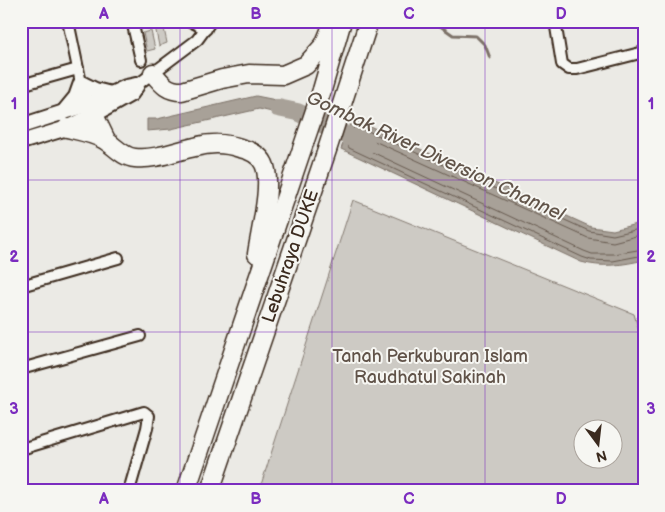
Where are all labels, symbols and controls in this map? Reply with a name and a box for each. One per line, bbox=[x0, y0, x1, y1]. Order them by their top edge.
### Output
text: A bbox=[98, 5, 109, 24]
text: B bbox=[250, 5, 262, 24]
text: C bbox=[403, 5, 415, 24]
text: D bbox=[555, 5, 567, 24]
water label: Gombak River Diversion Channel bbox=[303, 86, 569, 227]
text: 1 bbox=[11, 95, 17, 114]
text: 1 bbox=[648, 95, 654, 114]
street label: Lebuhraya DUKE bbox=[258, 187, 323, 325]
text: 2 bbox=[9, 248, 19, 267]
text: 2 bbox=[646, 248, 656, 267]
park label: Tanah Perkuburan Islam Raudhatul Sakinah bbox=[332, 346, 528, 388]
text: 3 bbox=[9, 400, 19, 419]
text: 3 bbox=[646, 400, 656, 419]
north arrow bbox=[572, 420, 622, 470]
text: N bbox=[594, 447, 609, 466]
text: A bbox=[98, 490, 109, 509]
text: B bbox=[250, 490, 262, 509]
text: C bbox=[403, 490, 415, 509]
text: D bbox=[555, 490, 567, 509]

